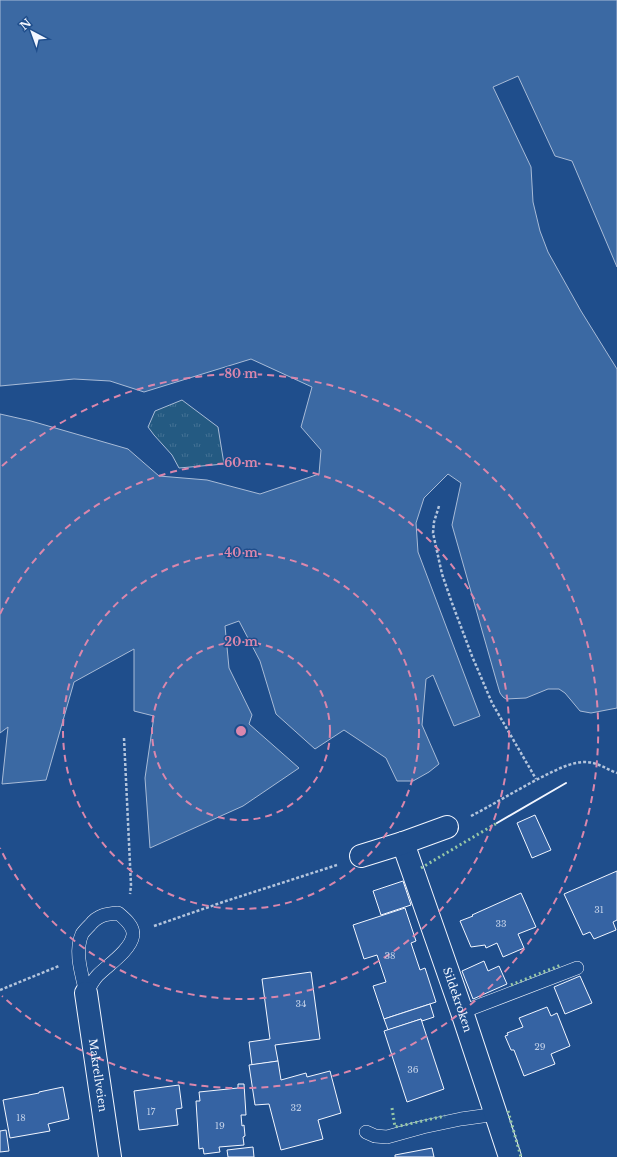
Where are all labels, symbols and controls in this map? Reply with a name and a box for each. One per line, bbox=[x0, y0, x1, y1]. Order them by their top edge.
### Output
north arrow bbox=[12, 12, 52, 52]
text: N bbox=[17, 15, 34, 33]
text: 80 m bbox=[224, 366, 258, 381]
text: 60 m bbox=[224, 455, 259, 470]
text: 40 m bbox=[224, 545, 258, 560]
text: 20 m bbox=[224, 634, 258, 649]
centre of rings bbox=[234, 724, 248, 738]
house number: 31 bbox=[594, 904, 604, 915]
house number: 33 bbox=[495, 918, 507, 929]
house number: 38 bbox=[385, 950, 396, 961]
street label: Sildekroken bbox=[440, 966, 475, 1034]
house number: 34 bbox=[296, 998, 306, 1009]
street label: Makrellveien bbox=[86, 1038, 110, 1113]
house number: 29 bbox=[534, 1041, 546, 1052]
house number: 36 bbox=[407, 1064, 419, 1075]
house number: 32 bbox=[290, 1102, 302, 1113]
house number: 17 bbox=[147, 1106, 156, 1117]
house number: 18 bbox=[16, 1112, 26, 1123]
house number: 19 bbox=[215, 1120, 225, 1131]

